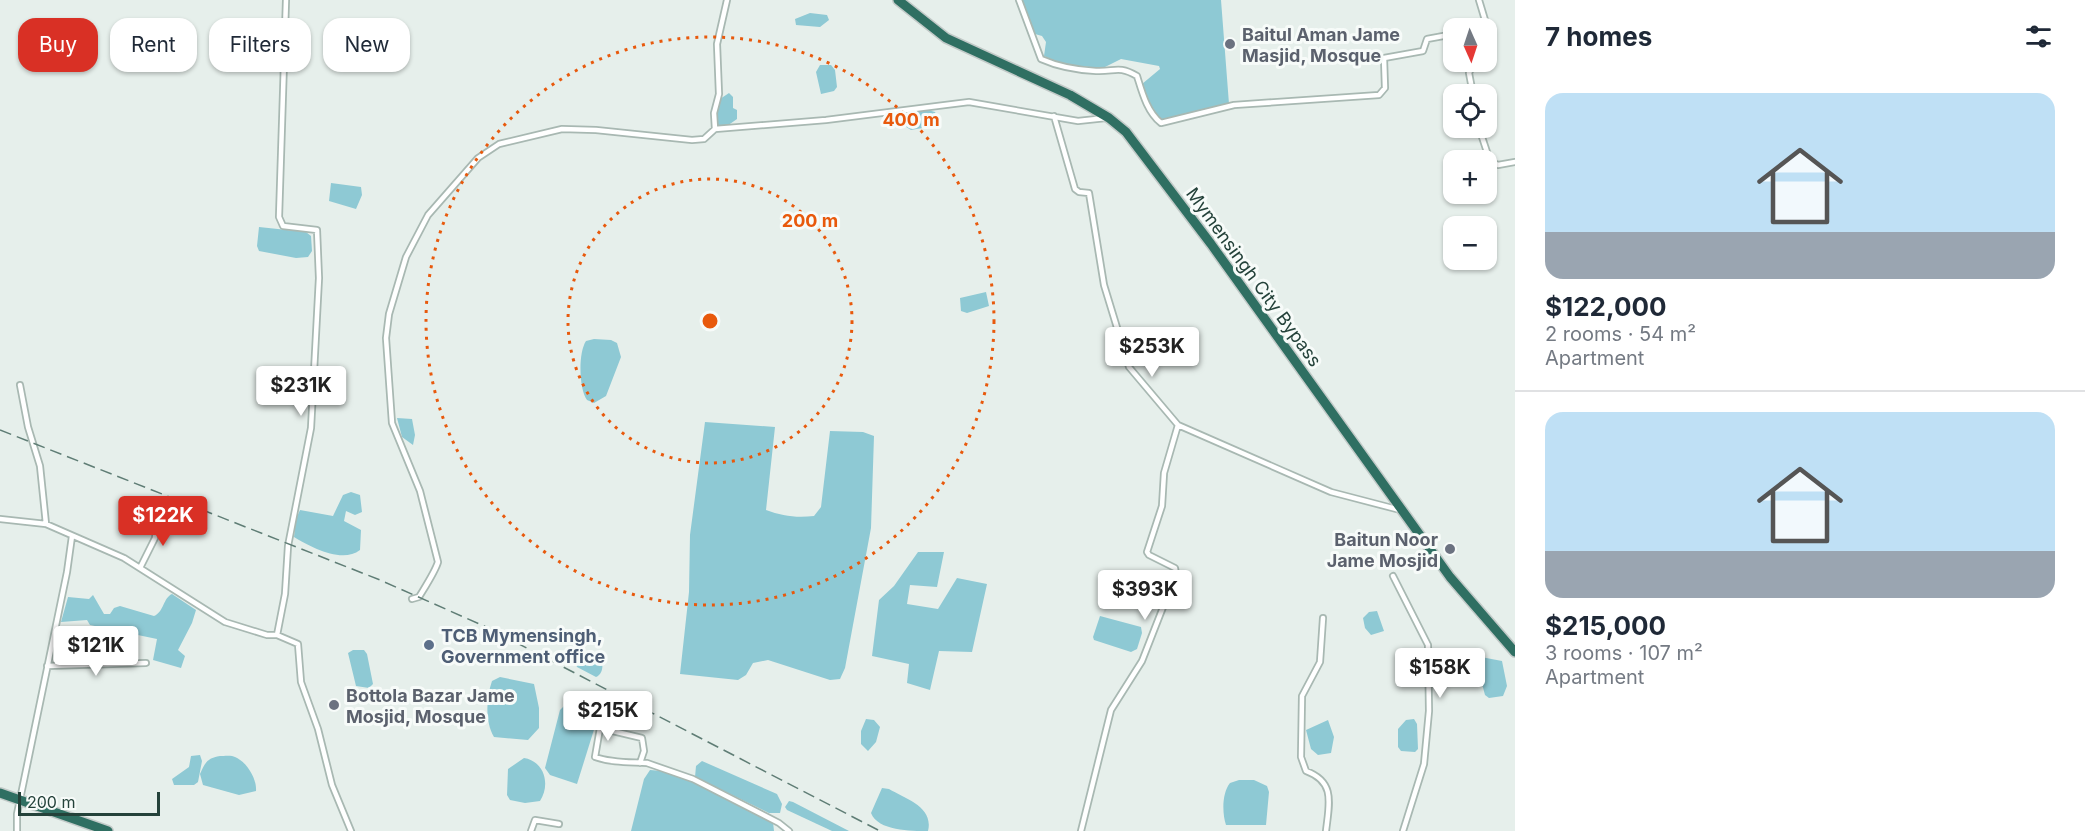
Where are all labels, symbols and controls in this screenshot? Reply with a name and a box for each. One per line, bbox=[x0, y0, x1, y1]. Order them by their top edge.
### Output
chip: Buy bbox=[18, 18, 98, 72]
chip: Rent bbox=[110, 18, 197, 72]
chip: Filters bbox=[209, 18, 311, 72]
chip: New bbox=[323, 18, 410, 72]
north arrow bbox=[1443, 18, 1497, 72]
map controls bbox=[1443, 18, 1497, 270]
icon: filters bbox=[2022, 20, 2055, 53]
text: 7 homes bbox=[1545, 21, 1652, 52]
place label: Baitul Aman Jame Masjid, Mosque bbox=[1242, 24, 1400, 66]
marker: Baitul Aman Jame Masjid, Mosque bbox=[1223, 37, 1237, 51]
button: locate bbox=[1443, 84, 1497, 138]
text: 400 m bbox=[882, 109, 940, 130]
icon: home bbox=[1746, 132, 1854, 240]
button: + bbox=[1443, 150, 1497, 204]
street label: Mymensingh City Bypass bbox=[1182, 184, 1326, 370]
text: 200 m bbox=[782, 210, 838, 231]
button: − bbox=[1443, 216, 1497, 270]
text: $122,000 bbox=[1545, 291, 1667, 322]
centre of rings bbox=[700, 311, 720, 331]
text: 2 rooms · 54 m² bbox=[1545, 322, 1696, 346]
pin: $253K bbox=[1110, 327, 1194, 378]
text: $253K bbox=[1119, 334, 1185, 358]
text: Apartment bbox=[1545, 346, 1644, 370]
pin: $231K bbox=[259, 366, 343, 417]
text: $231K bbox=[270, 373, 332, 397]
icon: home bbox=[1746, 451, 1854, 559]
pin: $122K bbox=[121, 496, 205, 547]
text: $122K bbox=[132, 503, 194, 527]
place label: Baitun Noor Jame Mosjid bbox=[1327, 529, 1438, 571]
marker: Baitun Noor Jame Mosjid bbox=[1443, 542, 1457, 556]
pin: $393K bbox=[1103, 570, 1187, 621]
text: $393K bbox=[1112, 577, 1178, 601]
text: $215,000 bbox=[1545, 610, 1666, 641]
place label: TCB Mymensingh, Government office bbox=[441, 625, 606, 667]
pin: $121K bbox=[54, 626, 138, 677]
text: $121K bbox=[67, 633, 125, 657]
marker: TCB Mymensingh, Government office bbox=[422, 638, 436, 652]
text: 3 rooms · 107 m² bbox=[1545, 641, 1703, 665]
pin: $158K bbox=[1398, 648, 1482, 699]
text: $158K bbox=[1409, 655, 1471, 679]
text: Apartment bbox=[1545, 665, 1644, 689]
place label: Bottola Bazar Jame Mosjid, Mosque bbox=[346, 685, 515, 727]
pin: $215K bbox=[566, 691, 650, 742]
marker: Bottola Bazar Jame Mosjid, Mosque bbox=[327, 698, 341, 712]
text: $215K bbox=[577, 698, 639, 722]
scale bar bbox=[18, 789, 160, 816]
text: 200 m bbox=[27, 792, 75, 812]

